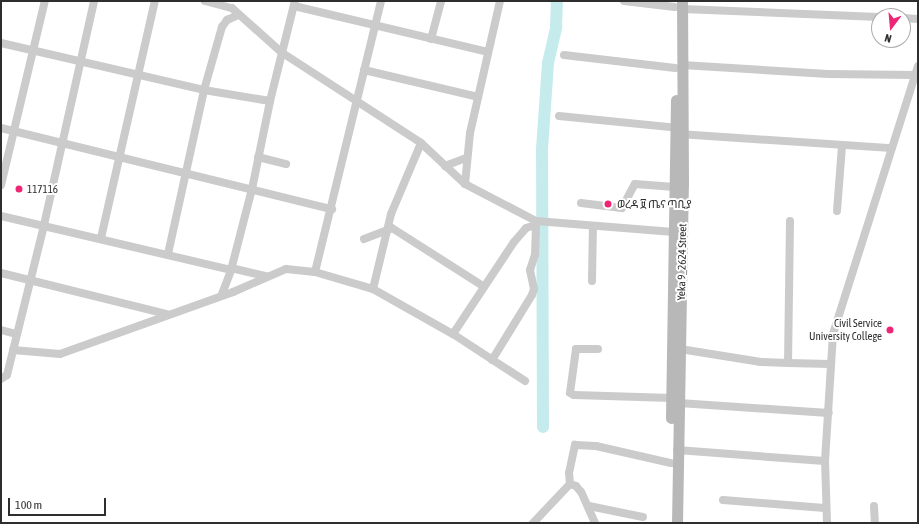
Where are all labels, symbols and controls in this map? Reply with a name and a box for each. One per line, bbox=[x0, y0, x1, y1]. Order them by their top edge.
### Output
north arrow bbox=[871, 8, 911, 48]
text: N bbox=[883, 32, 893, 45]
place label: 117116 bbox=[27, 182, 58, 196]
marker: 117116 bbox=[14, 184, 24, 194]
place label: ወረዳ ፱ ጤና ጣቢያ bbox=[617, 197, 691, 211]
marker: ወረዳ ፱ ጤና ጣቢያ bbox=[602, 198, 614, 210]
street label: Yeka 9_2624 Street bbox=[675, 223, 689, 301]
place label: Civil Service University College bbox=[809, 317, 882, 343]
marker: Civil Service University College bbox=[885, 325, 895, 335]
scale bar bbox=[10, 490, 108, 516]
text: 100 m bbox=[15, 498, 42, 512]

